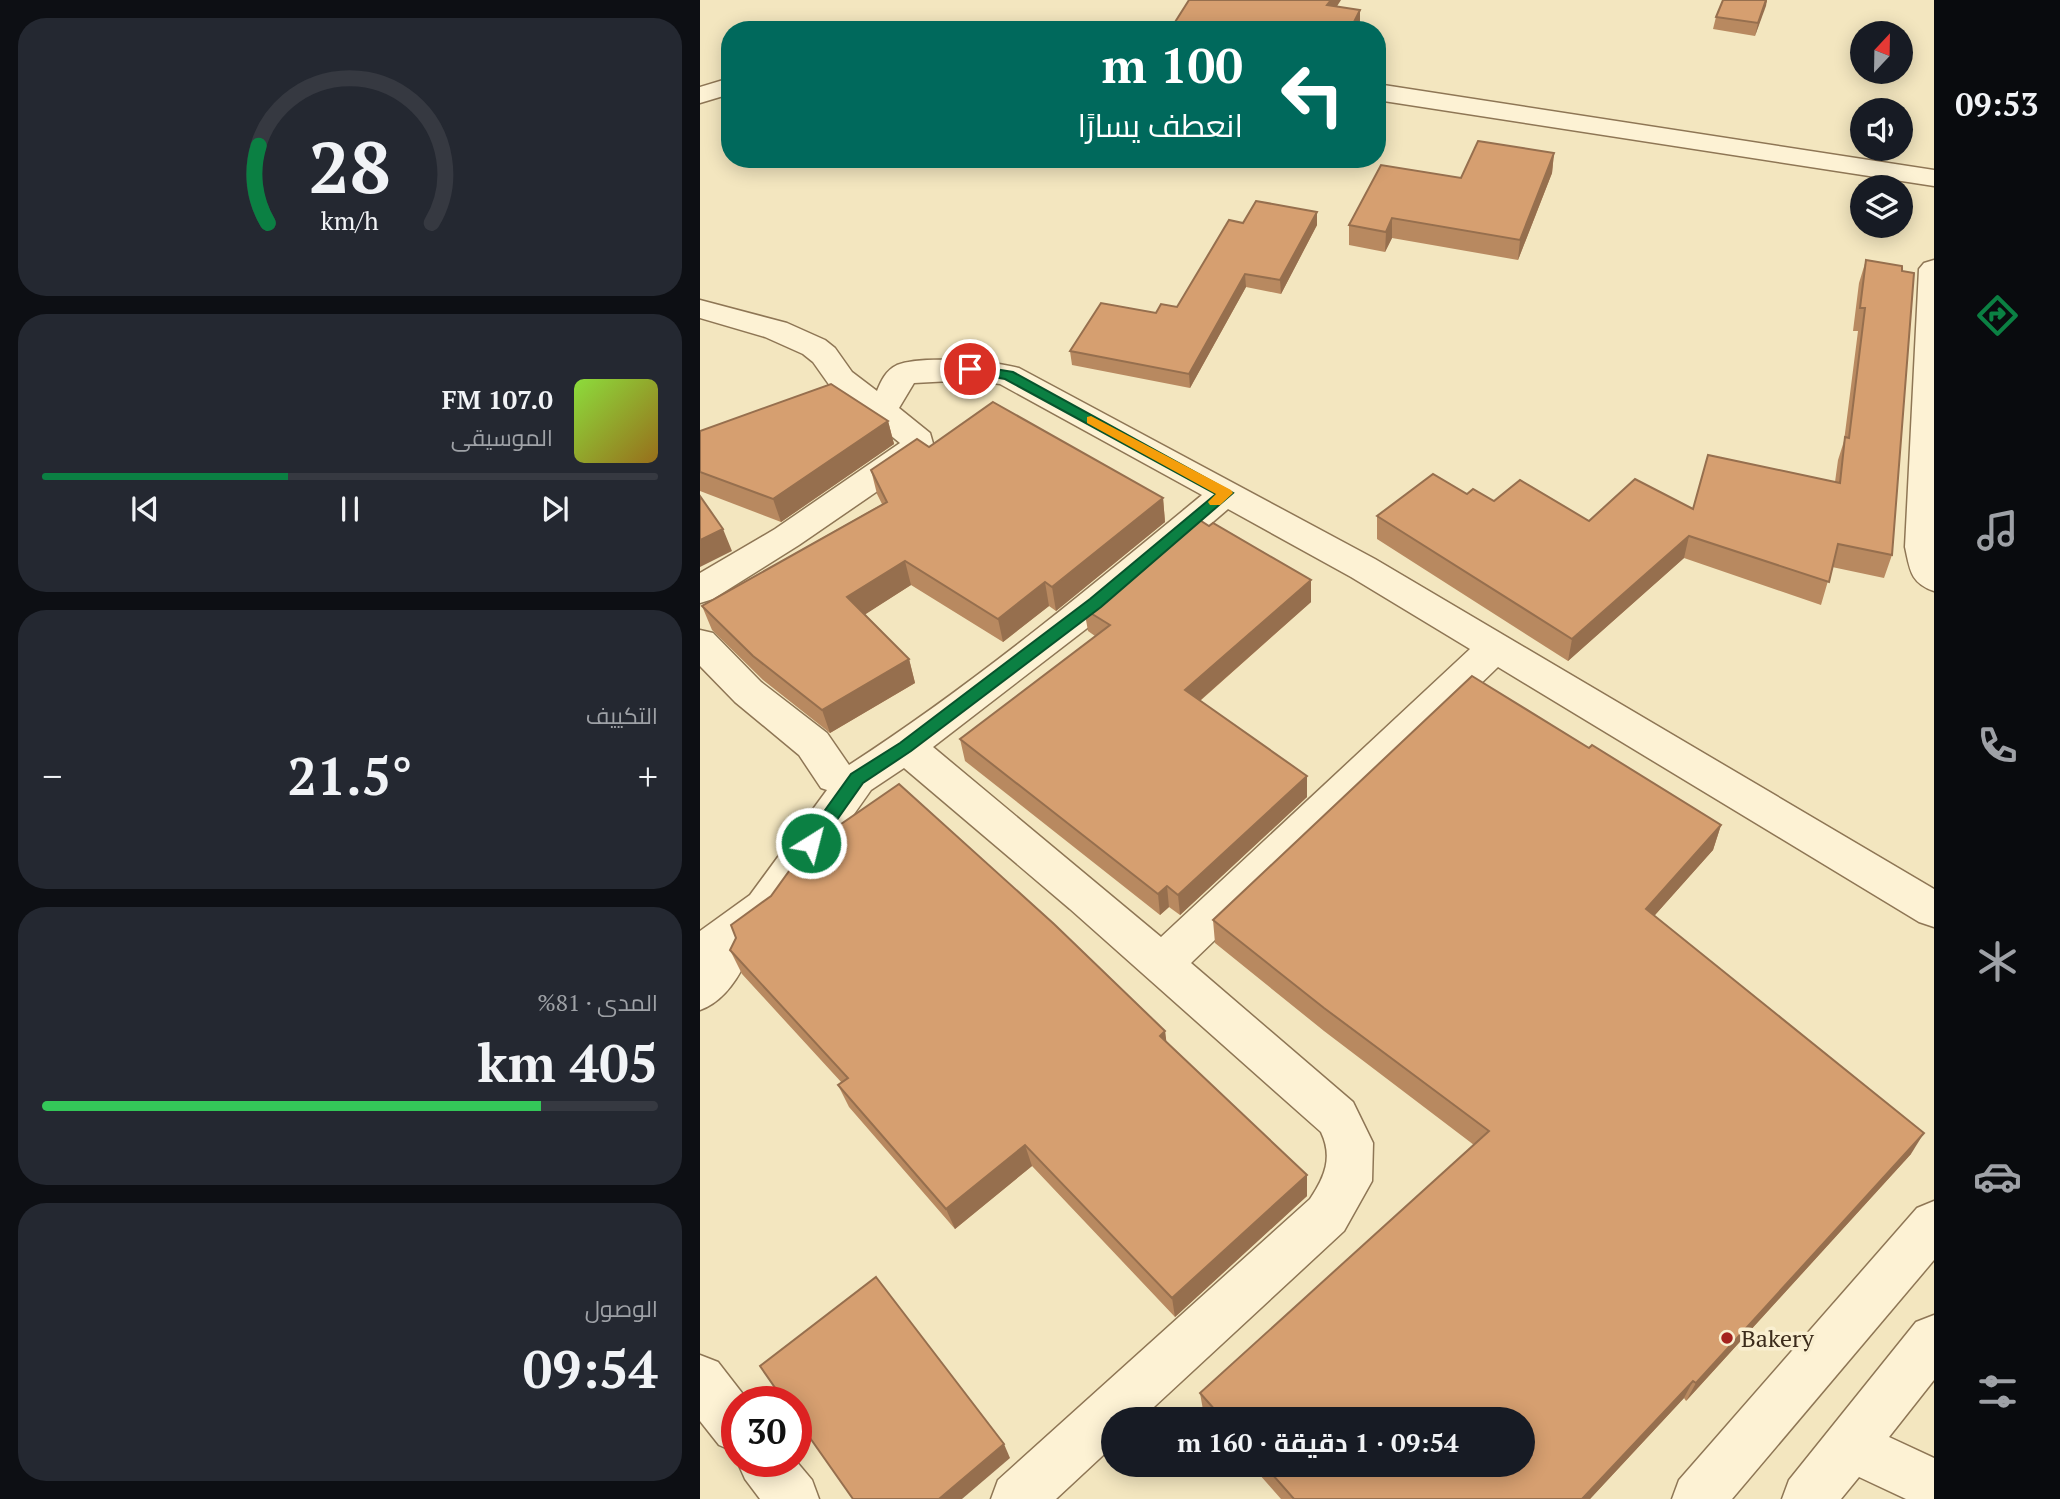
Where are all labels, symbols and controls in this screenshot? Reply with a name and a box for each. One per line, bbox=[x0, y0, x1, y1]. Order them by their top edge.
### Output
north arrow bbox=[1850, 21, 1913, 84]
map controls bbox=[1850, 21, 1913, 238]
text: 100 m bbox=[1101, 32, 1243, 97]
icon: left bbox=[1267, 49, 1358, 140]
text: 09:53 bbox=[1955, 83, 2039, 125]
button: sound bbox=[1850, 98, 1913, 161]
text: انعطف يسارًا bbox=[1077, 104, 1243, 146]
text: 28 bbox=[309, 117, 391, 214]
button: layers bbox=[1850, 175, 1913, 238]
text: km/h bbox=[321, 204, 379, 237]
icon: directions bbox=[1973, 291, 2022, 340]
pin bbox=[940, 339, 1000, 399]
icon: arrive bbox=[951, 350, 989, 388]
text: 107.0 FM bbox=[442, 382, 553, 416]
text: الموسيقى bbox=[451, 422, 553, 453]
icon: previous bbox=[126, 490, 164, 528]
icon: pause bbox=[331, 490, 369, 528]
icon: next bbox=[536, 490, 574, 528]
icon: music bbox=[1973, 506, 2022, 555]
text: التكييف bbox=[586, 700, 658, 731]
icon: phone bbox=[1973, 721, 2022, 770]
text: 21.5° bbox=[287, 741, 413, 810]
text: − bbox=[42, 751, 62, 801]
text: + bbox=[638, 751, 658, 801]
position arrow bbox=[774, 806, 848, 880]
icon: climate bbox=[1973, 937, 2022, 986]
text: المدى · 81% bbox=[537, 987, 658, 1018]
text: 405 km bbox=[477, 1028, 658, 1097]
icon: car bbox=[1973, 1152, 2022, 1201]
text: الوصول bbox=[585, 1293, 658, 1324]
place label: Bakery bbox=[1741, 1322, 1815, 1354]
marker: Bakery bbox=[1719, 1330, 1735, 1346]
text: 09:54 bbox=[523, 1334, 658, 1403]
icon: filters bbox=[1973, 1367, 2022, 1416]
speed limit sign: 30 bbox=[721, 1386, 812, 1477]
text: 09:54 · 1 دقيقة · 160 m bbox=[1177, 1425, 1459, 1459]

